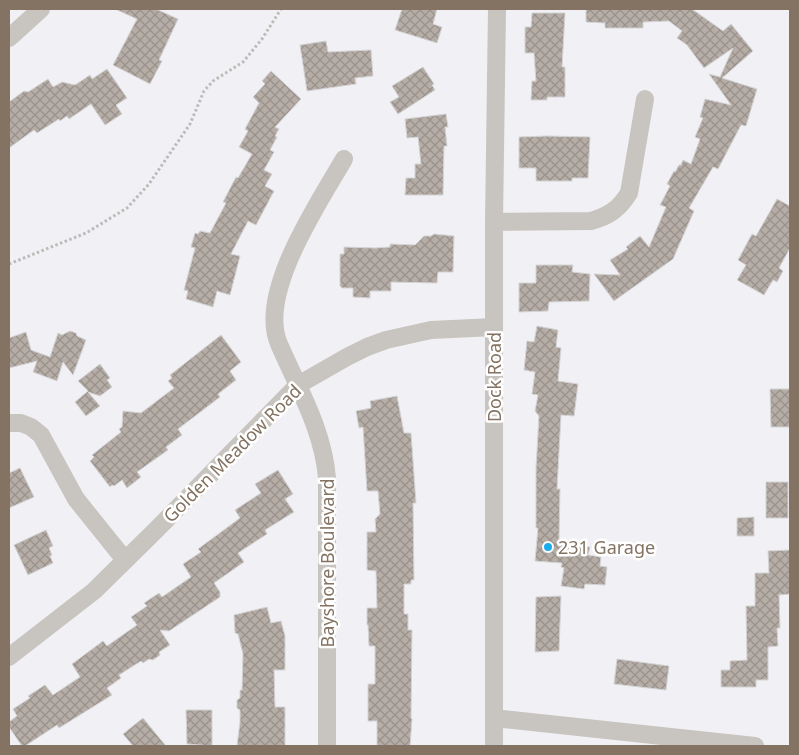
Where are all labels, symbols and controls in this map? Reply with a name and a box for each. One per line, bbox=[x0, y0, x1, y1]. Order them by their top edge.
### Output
street label: Dock Road bbox=[482, 332, 506, 422]
street label: Golden Meadow Road bbox=[158, 379, 306, 527]
street label: Bayshore Boulevard bbox=[315, 478, 339, 648]
place label: 231 Garage bbox=[558, 535, 655, 559]
marker: 231 Garage bbox=[542, 541, 554, 553]

